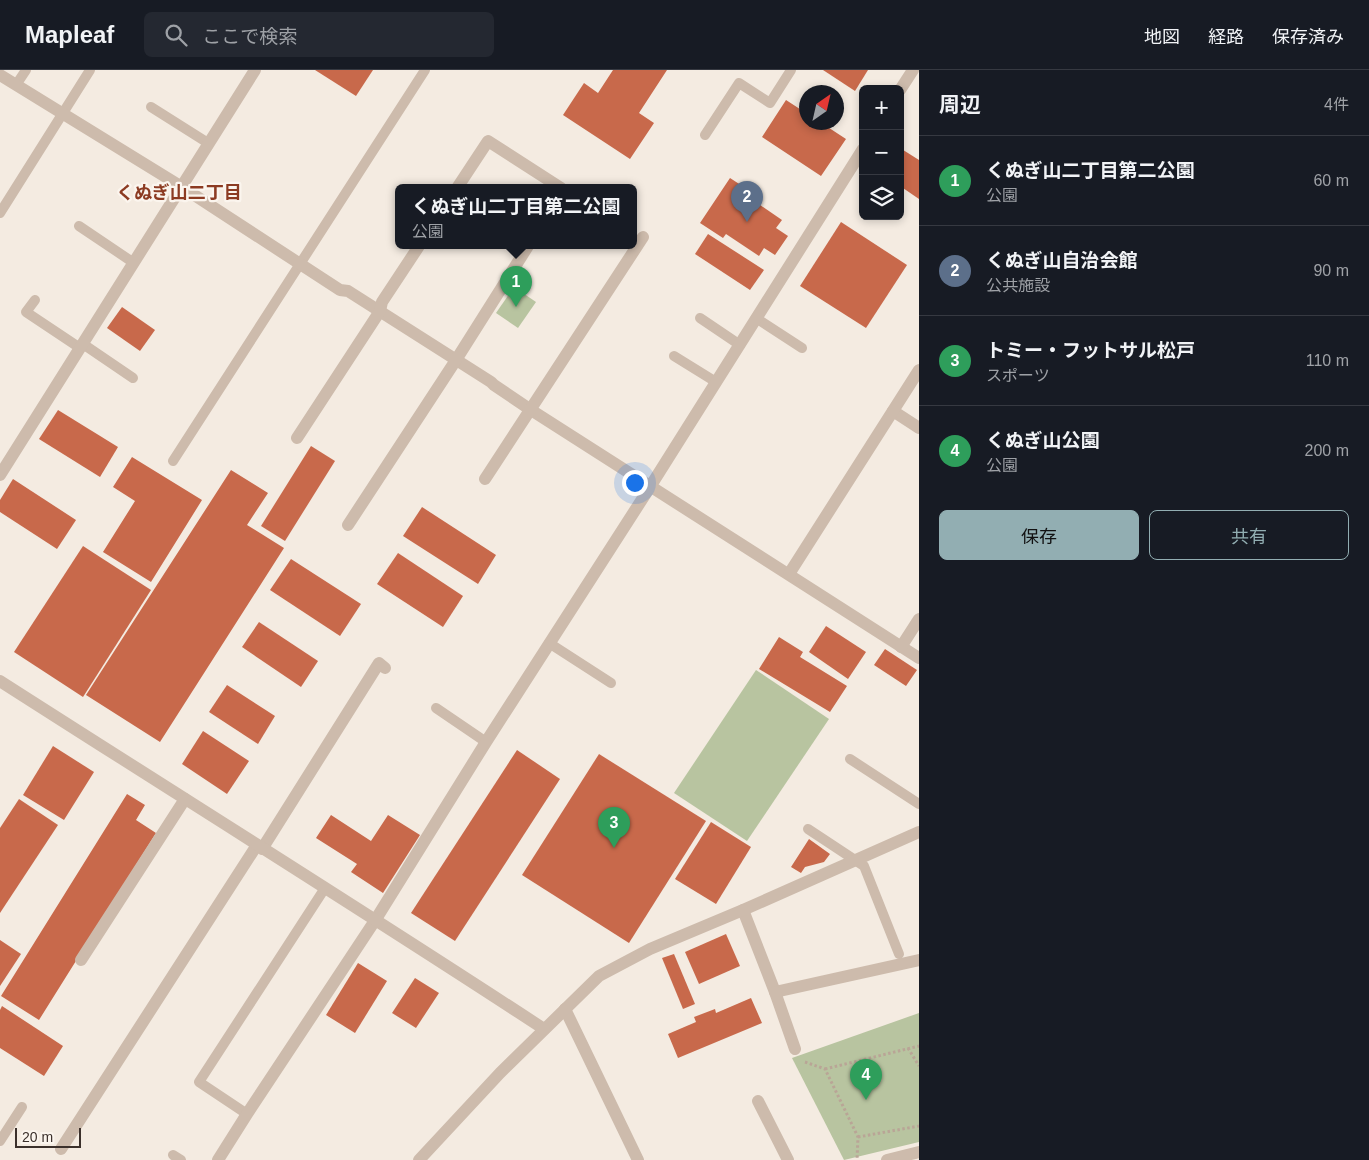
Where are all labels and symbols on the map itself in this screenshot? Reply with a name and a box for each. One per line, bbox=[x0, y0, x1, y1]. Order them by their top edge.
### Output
north arrow bbox=[799, 85, 844, 130]
pin: 2 bbox=[731, 181, 763, 222]
district label: くぬぎ山二丁目 bbox=[116, 183, 242, 203]
pin: 1 bbox=[500, 266, 532, 307]
your location bbox=[622, 470, 648, 496]
pin: 3 bbox=[598, 807, 630, 848]
pin: 4 bbox=[850, 1059, 882, 1100]
scale bar bbox=[15, 1125, 81, 1148]

